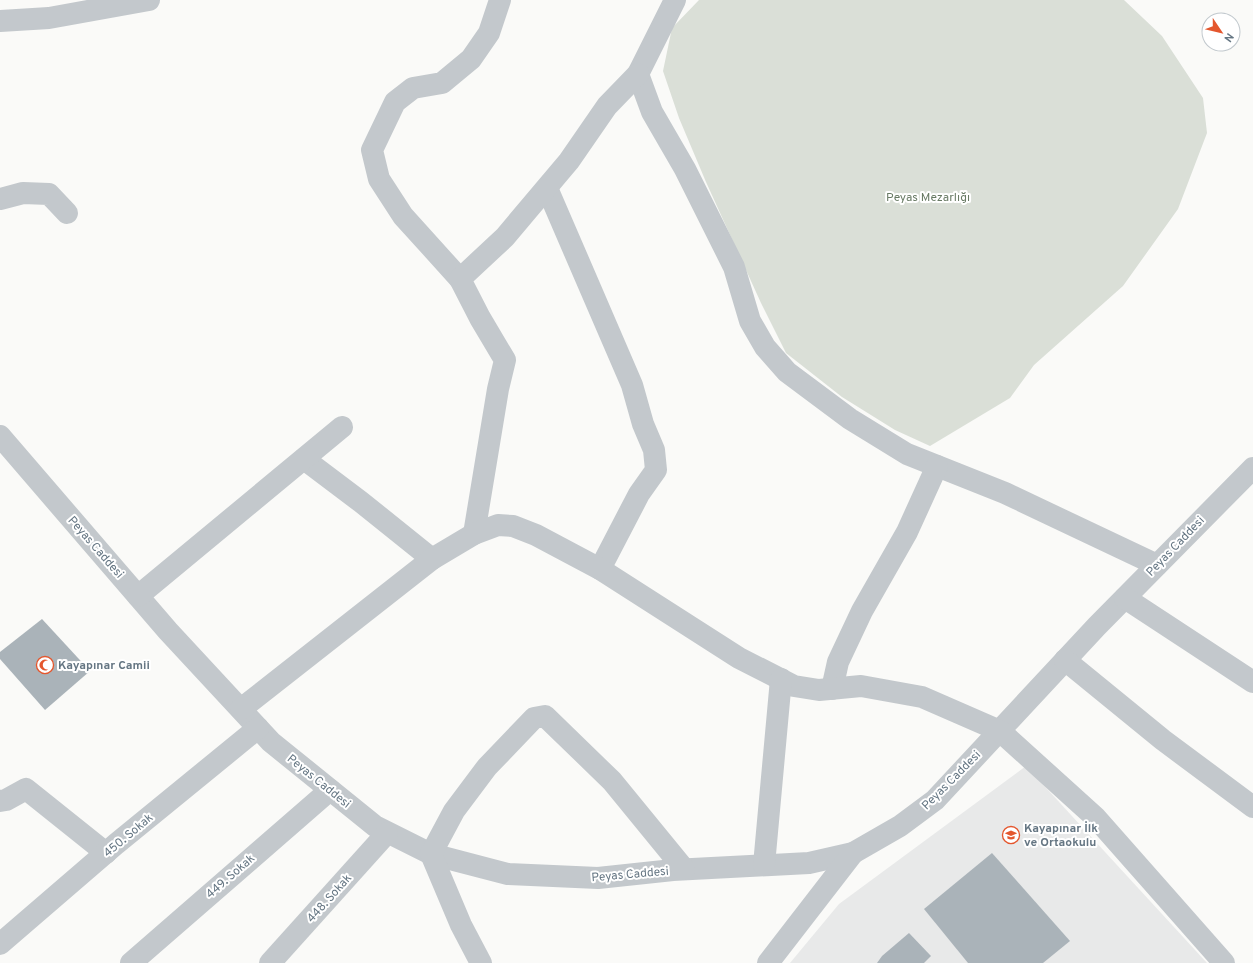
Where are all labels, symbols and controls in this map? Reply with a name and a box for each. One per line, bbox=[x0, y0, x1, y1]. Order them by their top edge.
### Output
north arrow bbox=[1201, 12, 1241, 52]
text: N bbox=[1220, 30, 1236, 44]
park label: Peyas Mezarlığı bbox=[886, 190, 970, 206]
street label: Peyas Caddesi bbox=[64, 513, 127, 582]
street label: Peyas Caddesi bbox=[1143, 513, 1208, 580]
mosque icon: Kayapınar Camii bbox=[35, 655, 55, 675]
place label: Kayapınar Camii bbox=[58, 658, 150, 674]
street label: Peyas Caddesi bbox=[919, 748, 985, 814]
street label: Peyas Caddesi bbox=[283, 751, 353, 812]
street label: 450. Sokak bbox=[100, 810, 157, 861]
place label: Kayapınar İlk ve Ortaokulu bbox=[1024, 821, 1098, 851]
school or university icon: Kayapınar İlk ve Ortaokulu bbox=[1001, 825, 1021, 845]
street label: 449. Sokak bbox=[203, 851, 258, 902]
street label: Peyas Caddesi bbox=[591, 864, 669, 886]
street label: 448. Sokak bbox=[304, 871, 356, 926]

